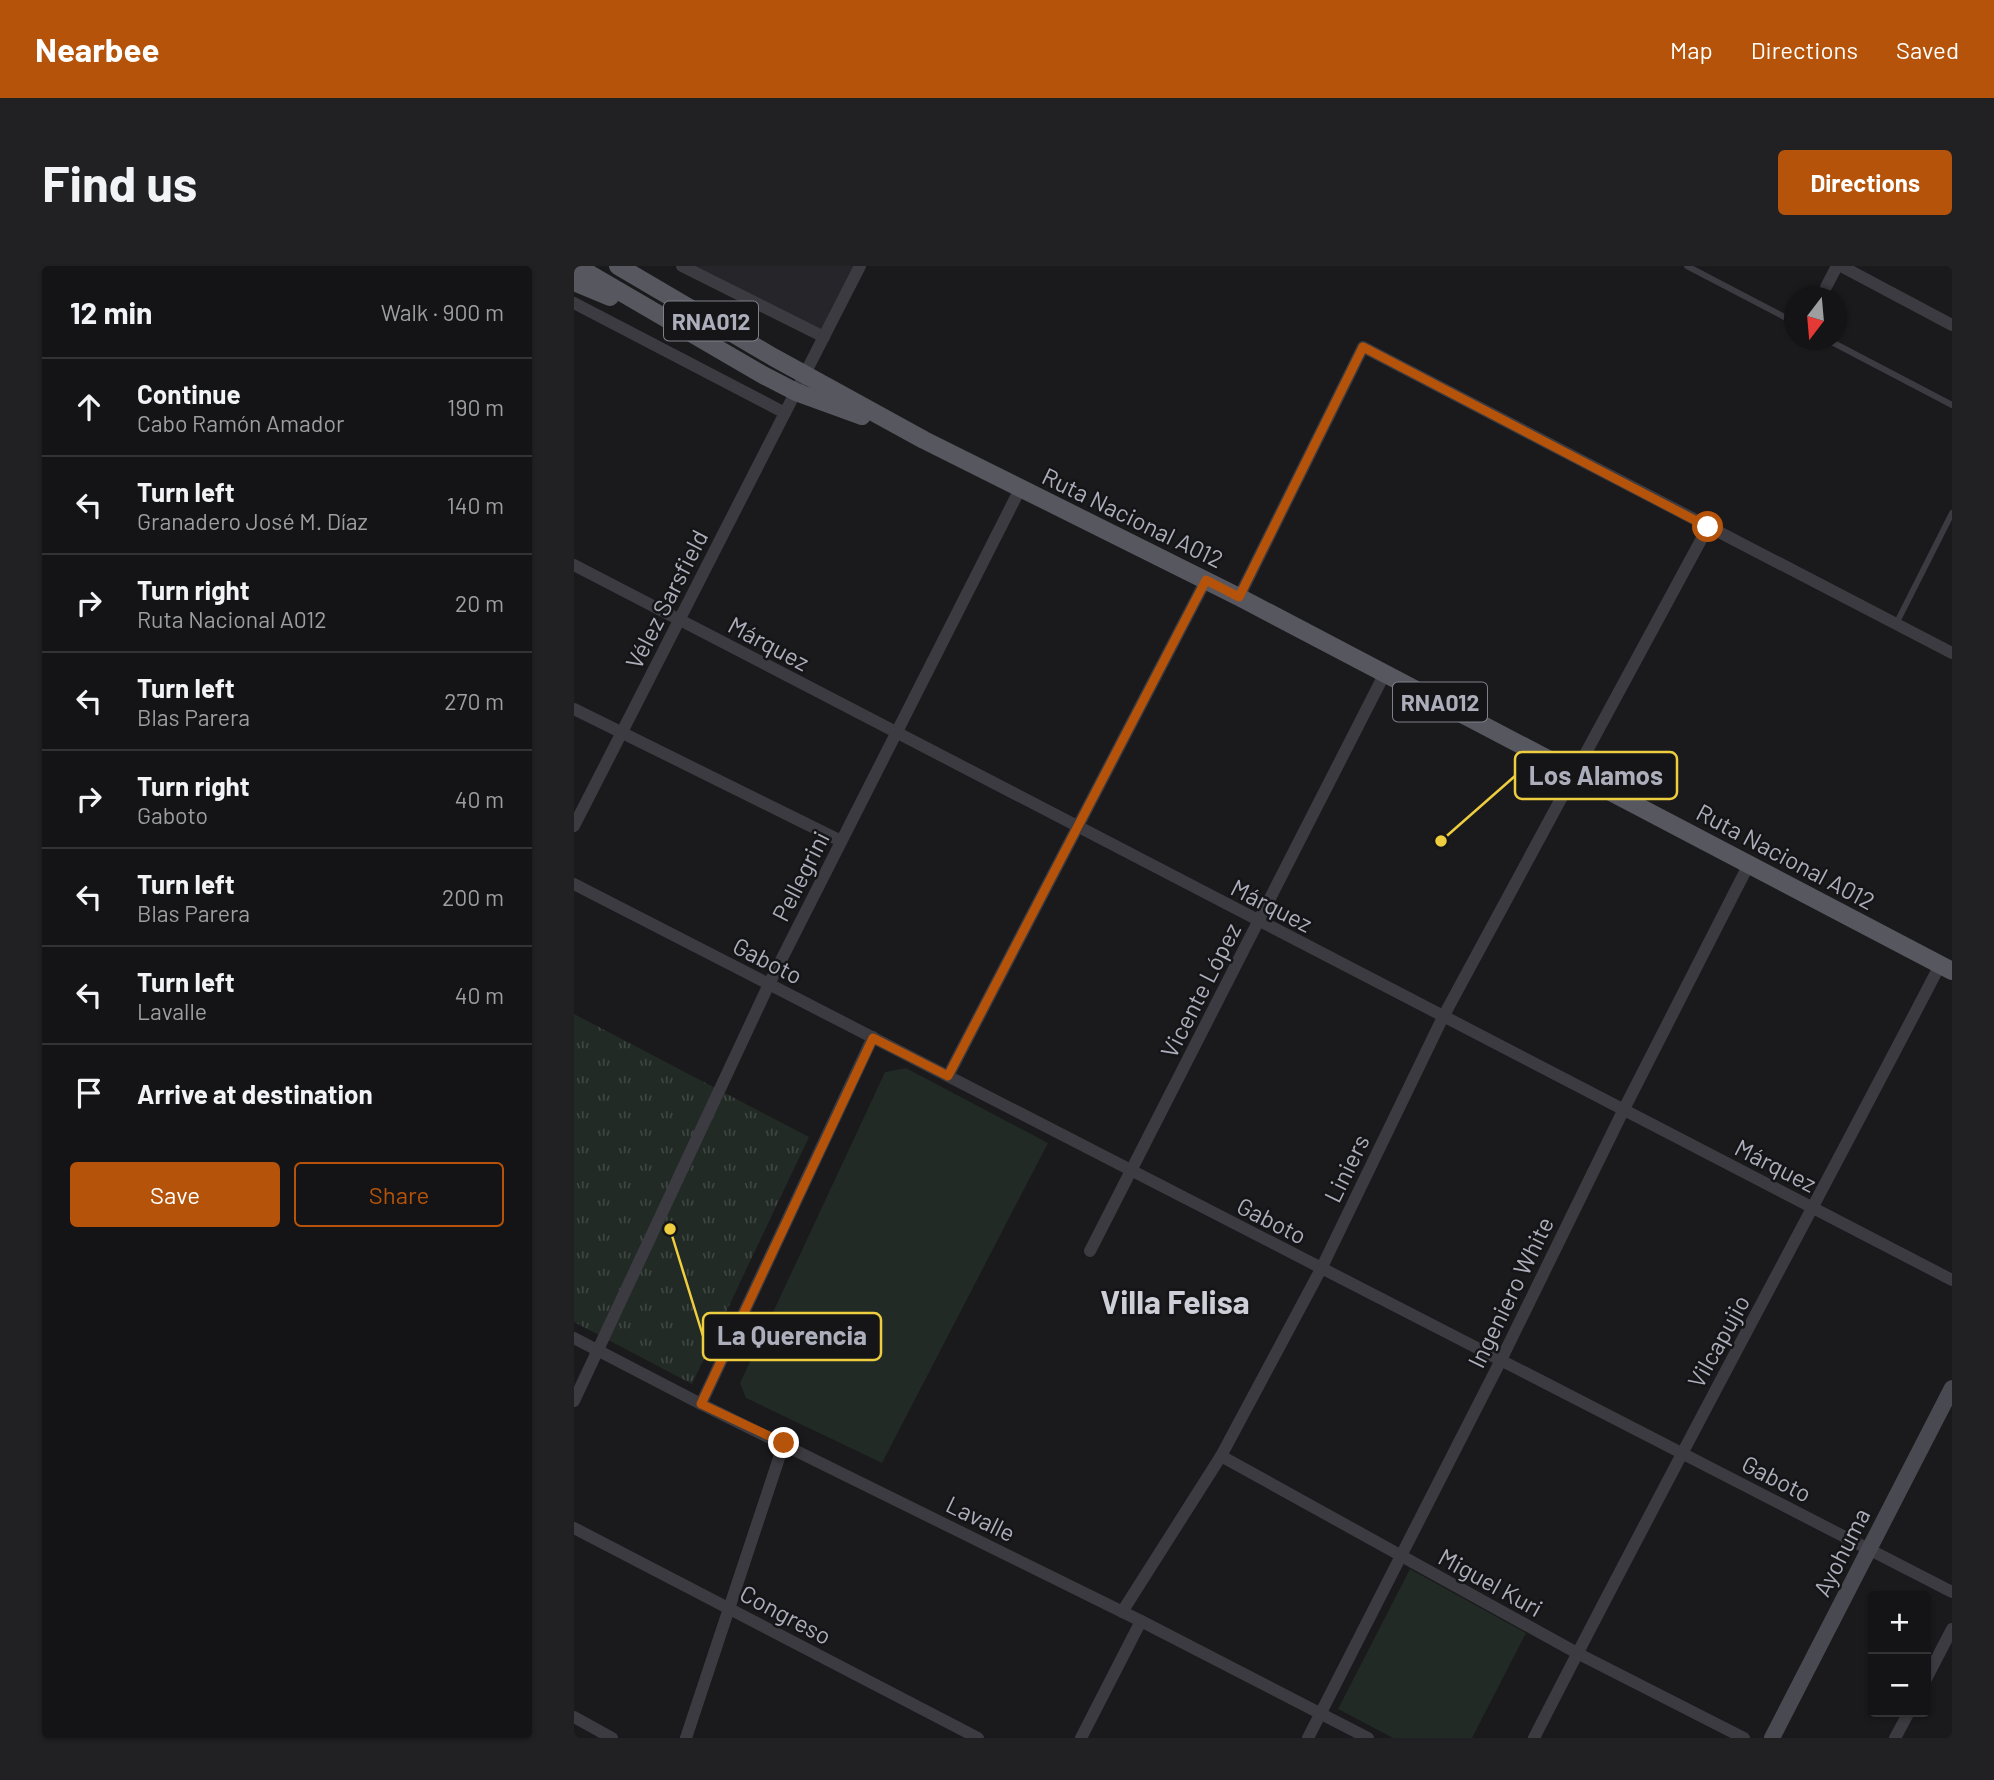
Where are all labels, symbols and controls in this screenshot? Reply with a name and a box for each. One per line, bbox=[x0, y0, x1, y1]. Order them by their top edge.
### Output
text: Nearbee bbox=[35, 29, 159, 69]
text: Map bbox=[1670, 35, 1713, 64]
text: Directions bbox=[1751, 35, 1858, 64]
text: Saved bbox=[1896, 35, 1959, 64]
button: Directions bbox=[1778, 150, 1952, 215]
text: Find us bbox=[42, 153, 197, 212]
north arrow bbox=[1784, 287, 1847, 350]
text: 12 min bbox=[70, 294, 153, 330]
text: Walk · 900 m bbox=[381, 298, 504, 326]
road number: RNA012 bbox=[664, 302, 758, 340]
text: Continue bbox=[137, 378, 241, 409]
icon: ahead bbox=[70, 388, 108, 426]
text: 190 m bbox=[447, 393, 504, 421]
text: Cabo Ramón Amador bbox=[137, 409, 344, 437]
street label: Ruta Nacional A012 bbox=[1038, 461, 1228, 573]
text: Turn left bbox=[137, 476, 235, 507]
icon: left bbox=[70, 486, 108, 524]
text: 140 m bbox=[447, 491, 504, 519]
text: Granadero José M. Díaz bbox=[137, 507, 368, 535]
route start bbox=[1692, 511, 1723, 542]
street label: Vélez Sarsfield bbox=[619, 525, 713, 673]
text: Turn right bbox=[137, 574, 250, 605]
icon: right bbox=[70, 584, 108, 622]
text: 20 m bbox=[455, 589, 504, 617]
text: Ruta Nacional A012 bbox=[137, 605, 327, 633]
street label: Márquez bbox=[724, 610, 814, 676]
text: Turn left bbox=[137, 672, 235, 703]
icon: left bbox=[70, 682, 108, 720]
road number: RNA012 bbox=[1393, 682, 1487, 722]
text: 270 m bbox=[444, 687, 504, 715]
text: Blas Parera bbox=[137, 703, 250, 731]
callout: Los Alamos bbox=[1515, 752, 1677, 799]
text: Los Alamos bbox=[1529, 759, 1663, 790]
text: Turn right bbox=[137, 770, 250, 801]
icon: right bbox=[70, 780, 108, 818]
text: 40 m bbox=[455, 785, 504, 813]
street label: Ruta Nacional A012 bbox=[1692, 797, 1880, 915]
text: Gaboto bbox=[137, 801, 208, 829]
street label: Pellegrini bbox=[765, 826, 835, 926]
text: Turn left bbox=[137, 868, 235, 899]
street label: Márquez bbox=[1226, 872, 1318, 938]
icon: left bbox=[70, 878, 108, 916]
text: 200 m bbox=[442, 883, 504, 911]
text: Blas Parera bbox=[137, 899, 250, 927]
street label: Vicente López bbox=[1154, 918, 1246, 1062]
street label: Gaboto bbox=[728, 930, 808, 990]
text: Turn left bbox=[137, 966, 235, 997]
icon: left bbox=[70, 976, 108, 1014]
text: 40 m bbox=[455, 981, 504, 1009]
text: Lavalle bbox=[137, 997, 207, 1025]
icon: arrive bbox=[70, 1074, 108, 1112]
text: Arrive at destination bbox=[137, 1078, 373, 1109]
street label: Liniers bbox=[1317, 1129, 1375, 1207]
street label: Márquez bbox=[1730, 1132, 1822, 1198]
button: Save bbox=[70, 1162, 280, 1227]
button: Share bbox=[294, 1162, 504, 1227]
street label: Gaboto bbox=[1232, 1190, 1312, 1250]
street label: Ingeniero White bbox=[1461, 1212, 1559, 1372]
district label: Villa Felisa bbox=[1100, 1282, 1250, 1320]
street label: Vilcapujio bbox=[1681, 1289, 1755, 1393]
callout: La Querencia bbox=[703, 1313, 881, 1360]
text: La Querencia bbox=[717, 1319, 867, 1350]
route end bbox=[768, 1427, 799, 1458]
street label: Gaboto bbox=[1737, 1448, 1817, 1508]
street label: Lavalle bbox=[942, 1489, 1020, 1547]
street label: Ayohuma bbox=[1806, 1503, 1876, 1601]
street label: Miguel Kuri bbox=[1434, 1542, 1548, 1622]
street label: Congreso bbox=[735, 1578, 837, 1650]
map controls bbox=[1868, 1591, 1931, 1717]
button: + bbox=[1868, 1591, 1931, 1654]
button: − bbox=[1868, 1654, 1931, 1717]

